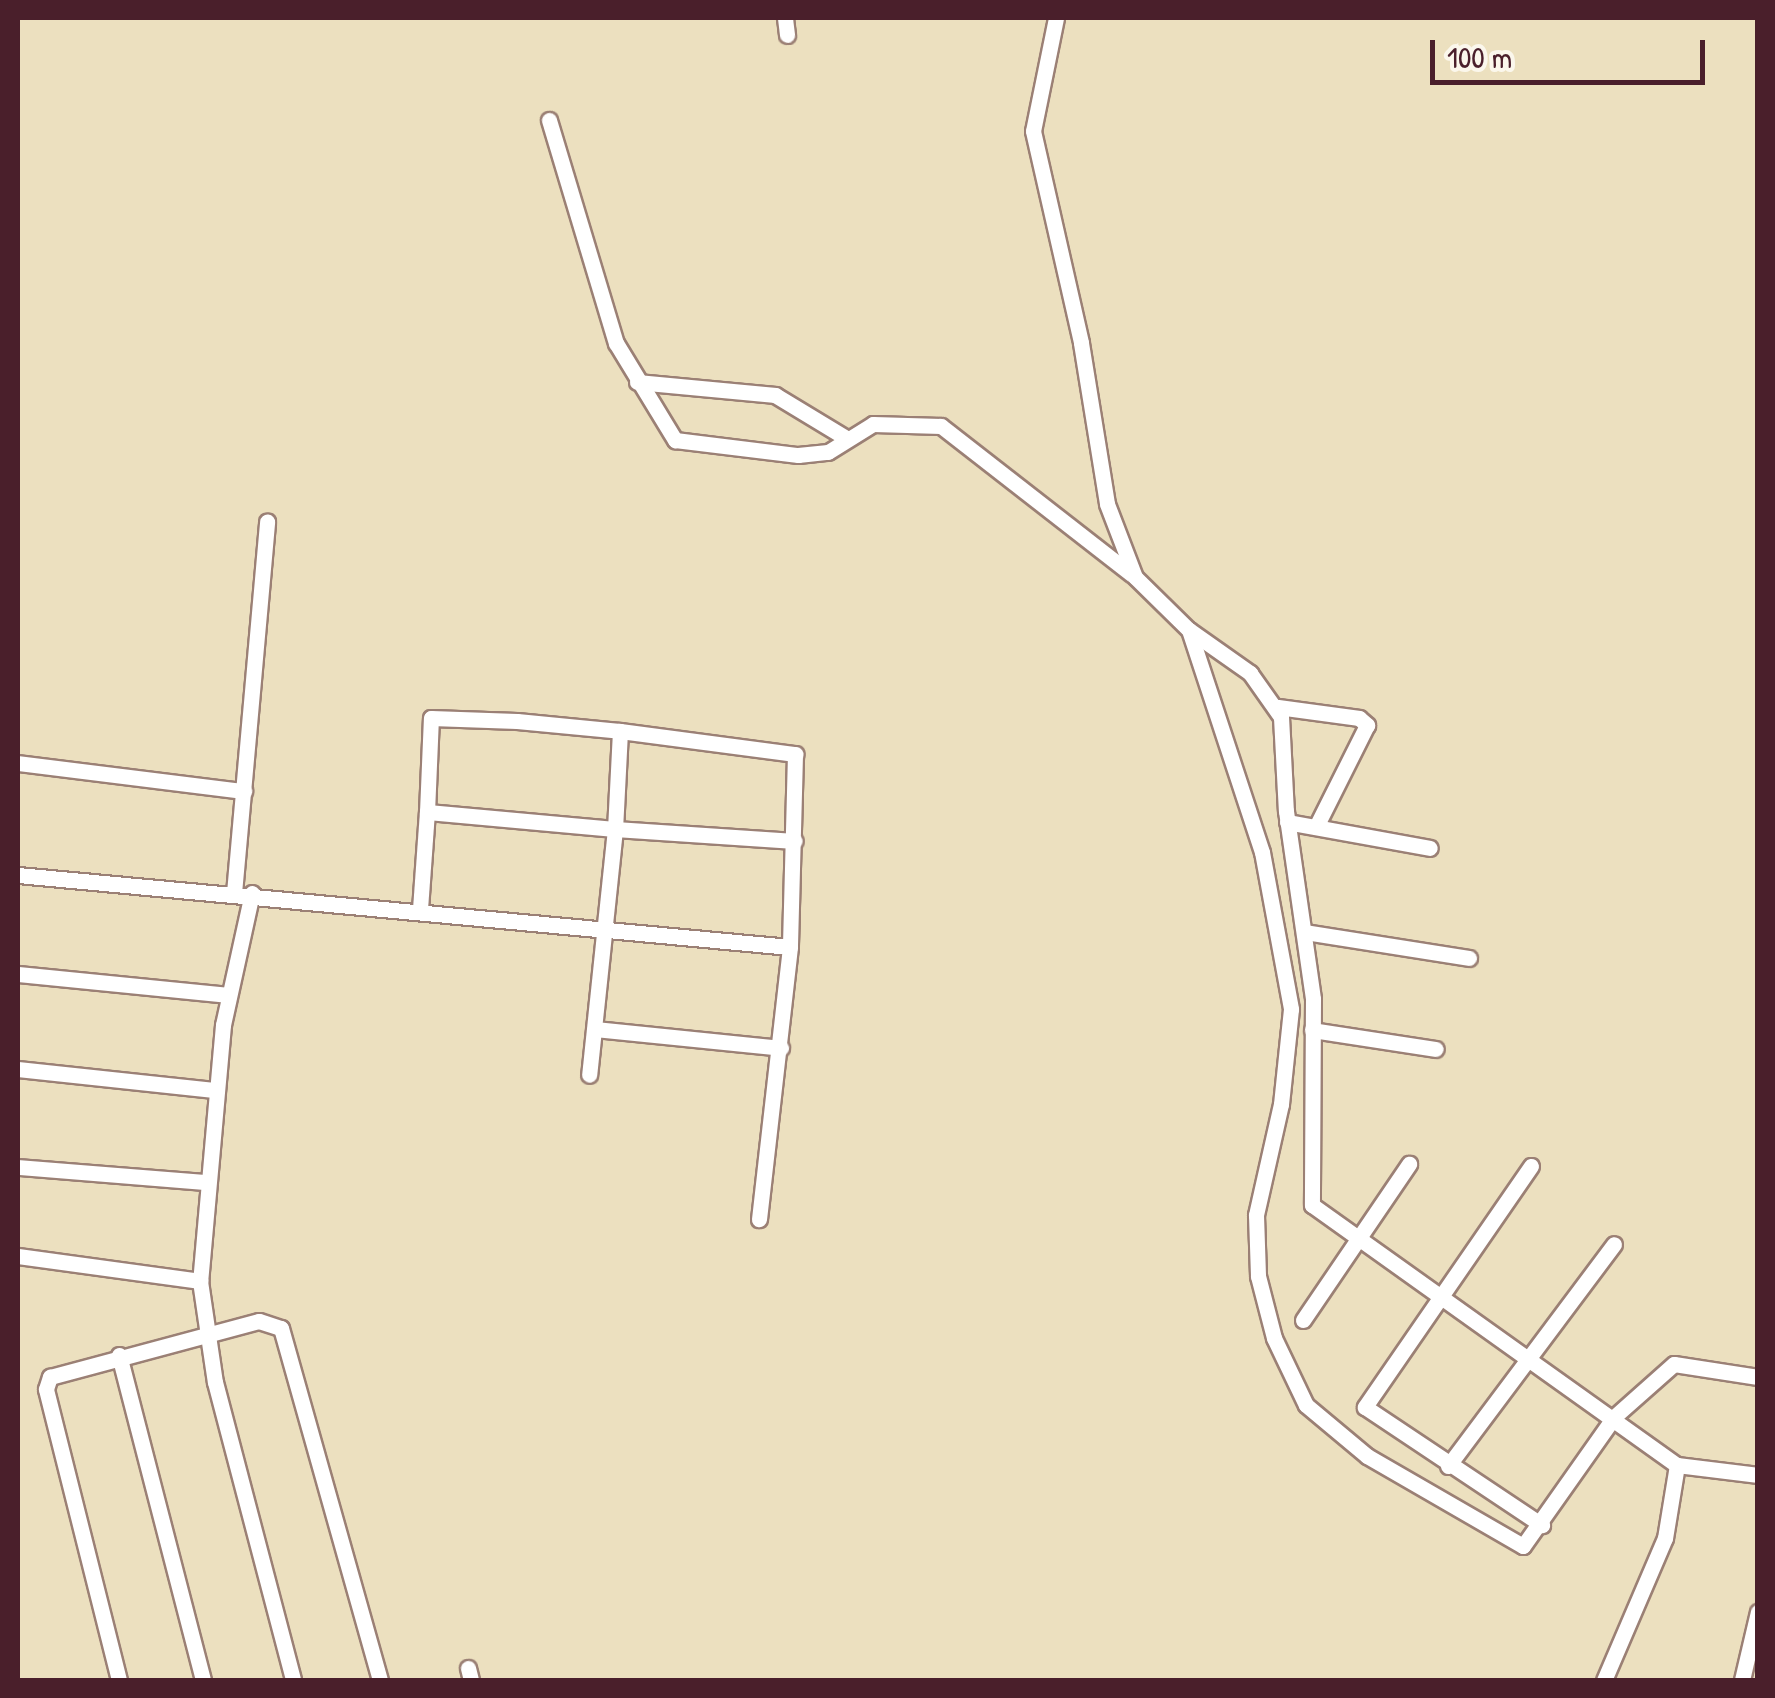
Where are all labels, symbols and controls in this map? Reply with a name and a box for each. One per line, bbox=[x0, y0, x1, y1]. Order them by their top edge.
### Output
scale bar bbox=[1435, 20, 1710, 82]
text: 100 m bbox=[1447, 37, 1512, 77]

